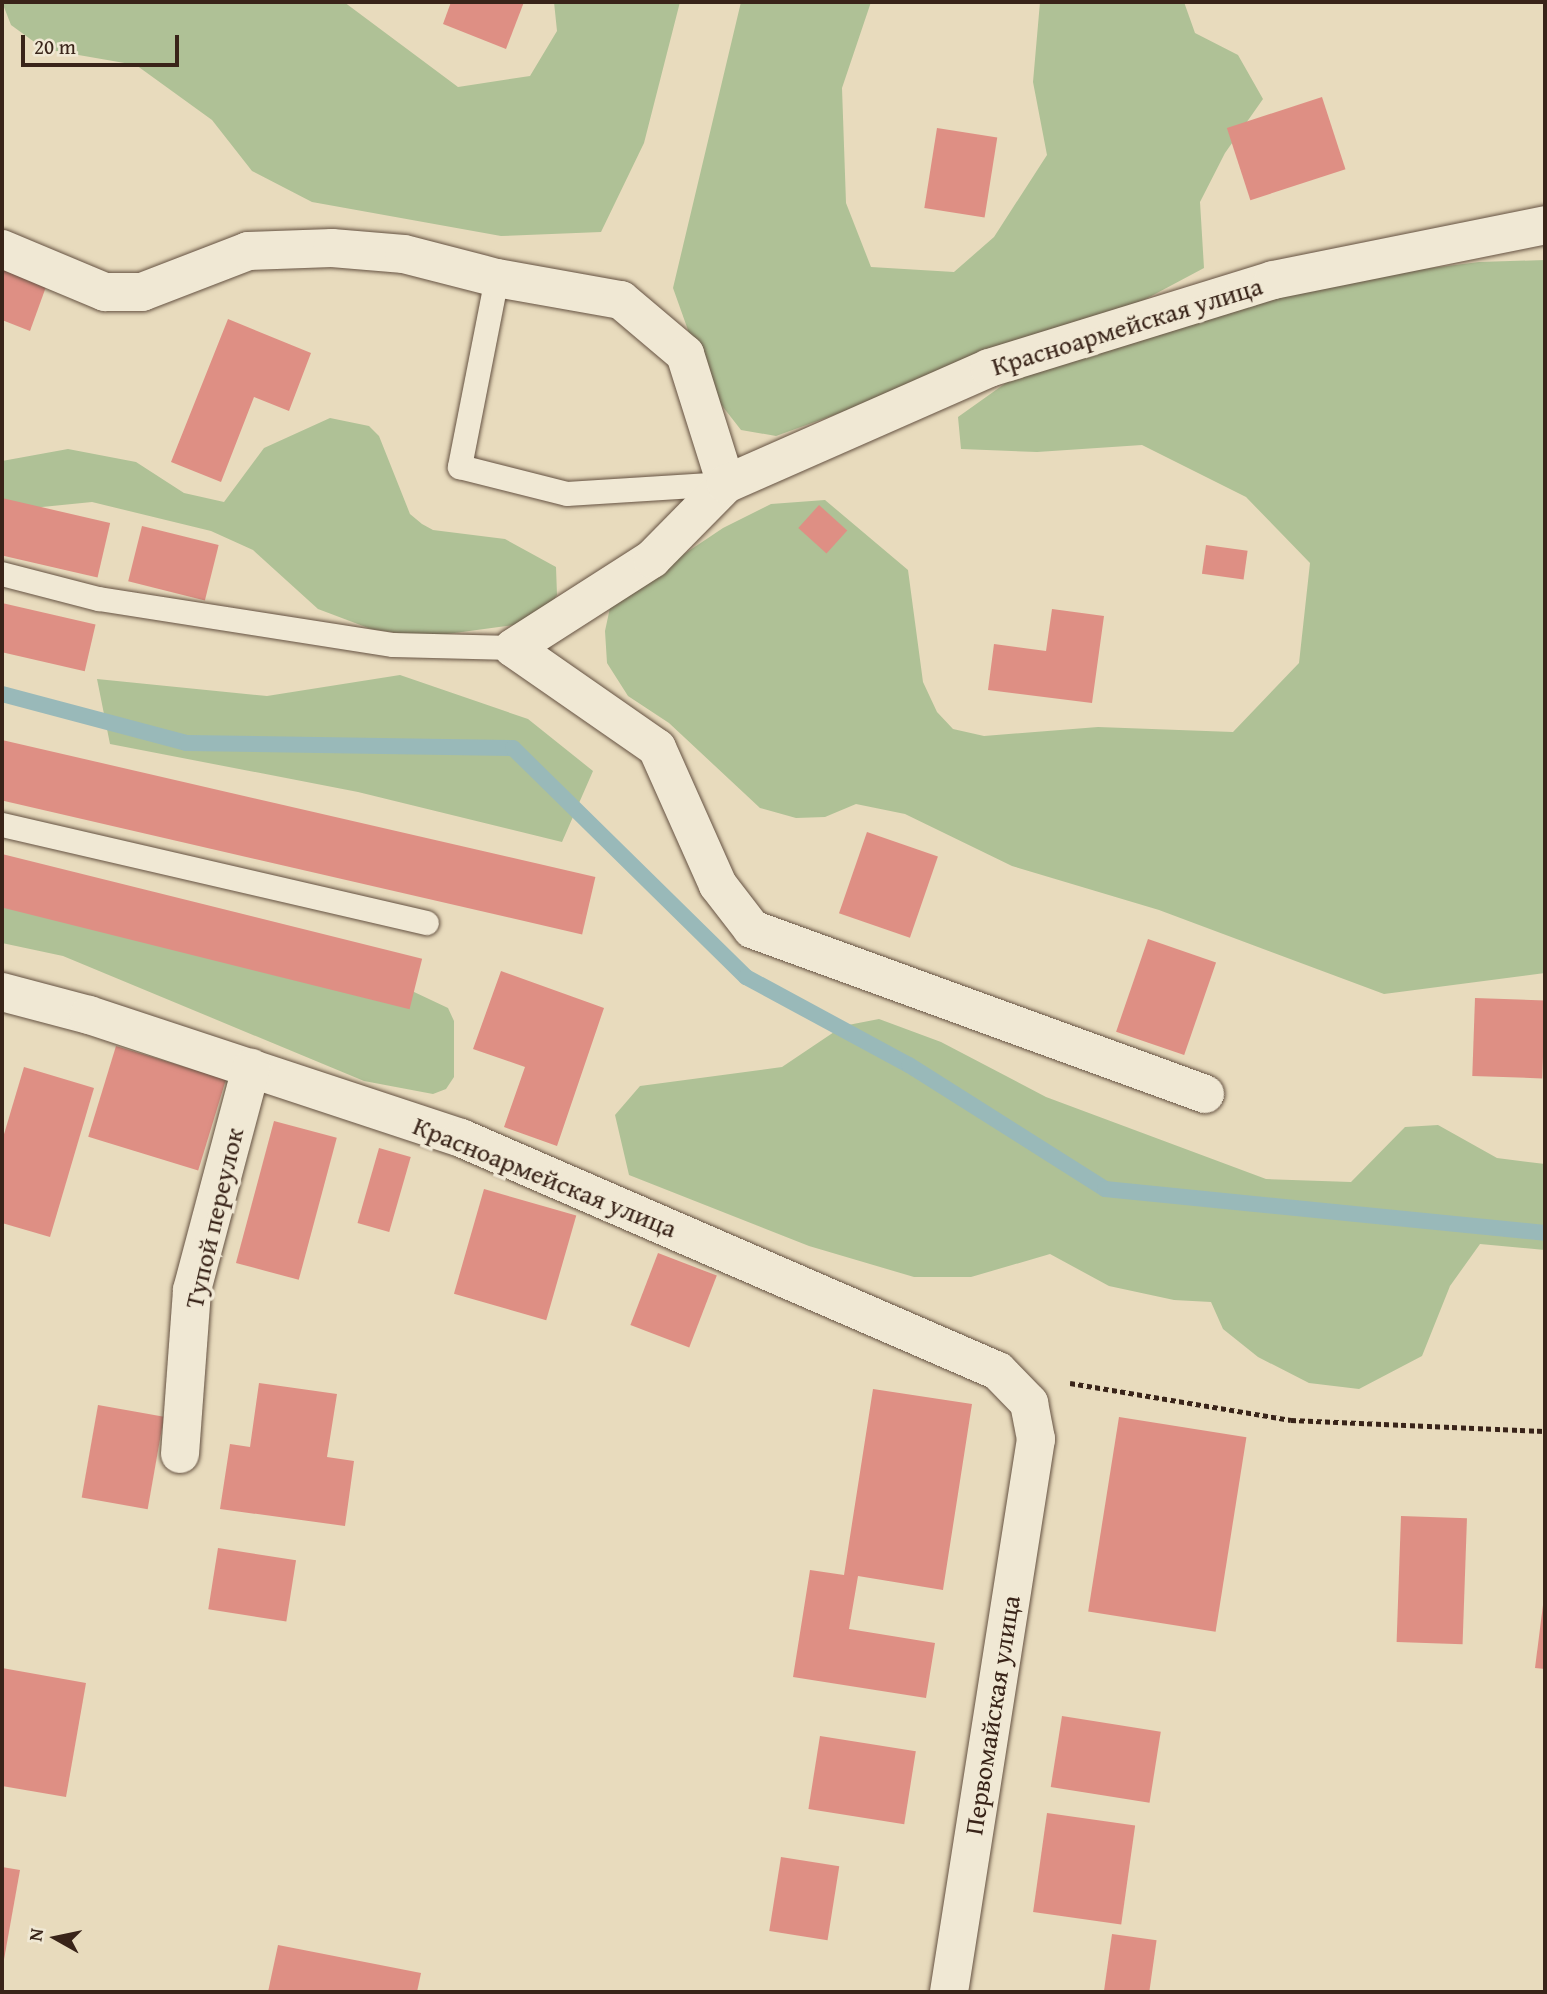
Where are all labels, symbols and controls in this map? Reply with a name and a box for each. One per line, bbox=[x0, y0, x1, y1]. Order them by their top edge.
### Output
scale bar bbox=[24, 21, 182, 65]
text: 20 m bbox=[34, 31, 76, 62]
street label: Красноармейская улица bbox=[988, 270, 1266, 382]
street label: Красноармейская улица bbox=[409, 1110, 681, 1244]
street label: Тупой переулок bbox=[178, 1125, 250, 1311]
street label: Первомайская улица bbox=[958, 1593, 1026, 1837]
north arrow bbox=[21, 1903, 91, 1973]
text: N bbox=[20, 1926, 50, 1943]

